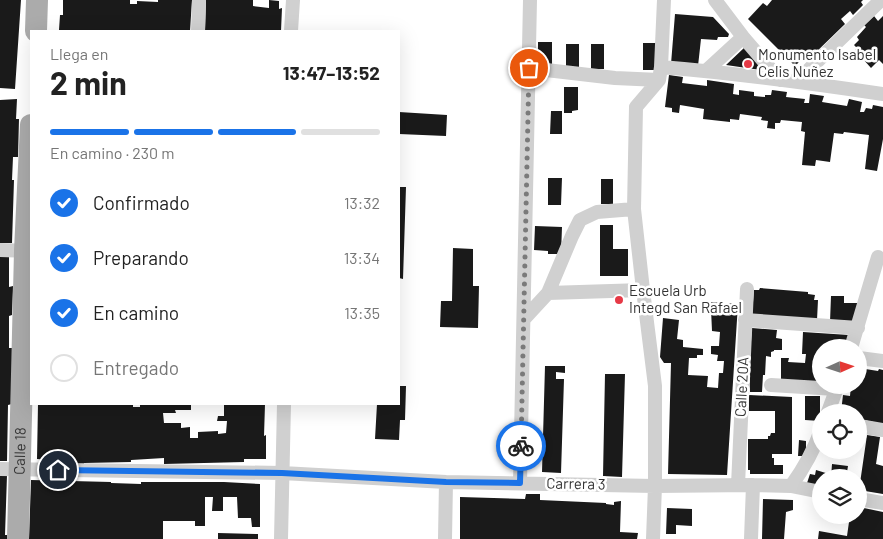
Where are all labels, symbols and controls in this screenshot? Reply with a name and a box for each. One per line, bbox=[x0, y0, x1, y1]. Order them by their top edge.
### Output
text: Llega en bbox=[50, 44, 108, 63]
place label: Monumento Isabel Celis Nuñez bbox=[758, 45, 876, 80]
pin bbox=[508, 47, 550, 89]
icon: bag bbox=[515, 54, 543, 82]
marker: Monumento Isabel Celis Nuñez bbox=[742, 58, 754, 70]
text: 13:47–13:52 bbox=[283, 61, 380, 84]
text: 2 min bbox=[50, 63, 127, 101]
text: En camino · 230 m bbox=[50, 143, 175, 162]
icon: check bbox=[50, 189, 78, 217]
text: Confirmado bbox=[93, 191, 190, 214]
text: 13:32 bbox=[344, 193, 380, 212]
icon: check bbox=[50, 244, 78, 272]
text: Preparando bbox=[93, 246, 189, 269]
text: 13:34 bbox=[344, 248, 380, 267]
place label: Escuela Urb Integd San Rafael bbox=[629, 281, 742, 316]
marker: Escuela Urb Integd San Rafael bbox=[613, 294, 625, 306]
icon: check bbox=[50, 299, 78, 327]
text: En camino bbox=[93, 301, 179, 324]
text: 13:35 bbox=[344, 303, 380, 322]
north arrow bbox=[812, 339, 868, 394]
map controls bbox=[812, 339, 867, 524]
text: Entregado bbox=[93, 356, 179, 379]
street label: Calle 20A bbox=[730, 356, 752, 417]
button: locate bbox=[812, 404, 867, 459]
courier bbox=[496, 421, 546, 471]
street label: Calle 18 bbox=[10, 427, 29, 475]
icon: bike bbox=[507, 432, 535, 460]
pin bbox=[37, 449, 79, 491]
icon: home bbox=[44, 456, 72, 484]
button: layers bbox=[812, 469, 867, 524]
street label: Carrera 3 bbox=[546, 473, 606, 493]

